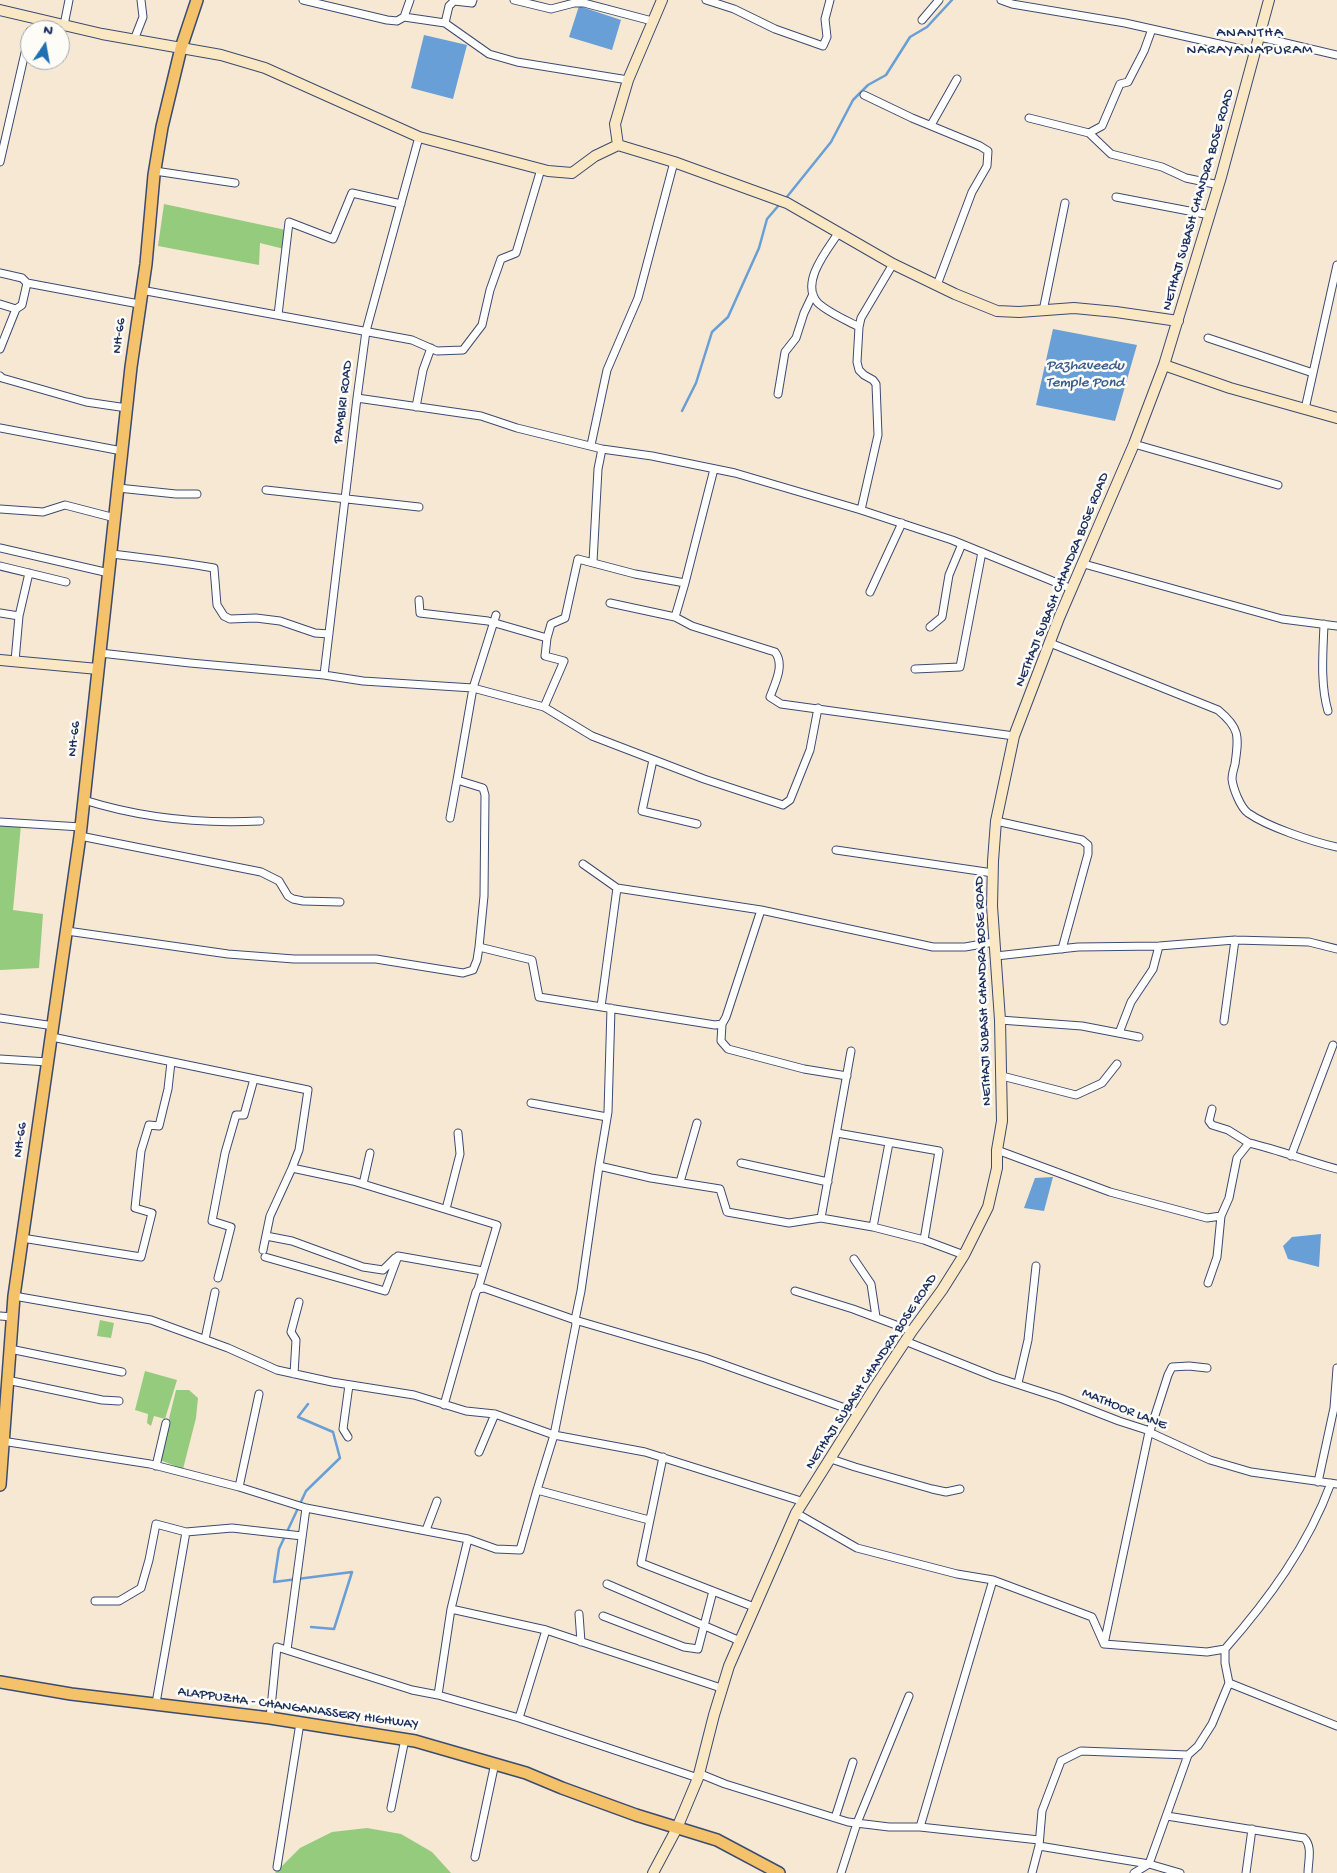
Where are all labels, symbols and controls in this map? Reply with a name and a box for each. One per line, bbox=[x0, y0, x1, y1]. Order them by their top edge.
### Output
north arrow bbox=[20, 20, 70, 70]
text: N bbox=[42, 22, 54, 40]
district label: ANANTHA NARAYANAPURAM bbox=[1185, 25, 1315, 60]
street label: NETHAJI SUBASH CHANDRA BOSE ROAD bbox=[1159, 87, 1239, 313]
street label: NH-66 bbox=[109, 317, 131, 355]
water label: Pazhaveedu Temple Pond bbox=[1046, 358, 1124, 393]
street label: PAMBIRI ROAD bbox=[331, 360, 357, 444]
street label: NETHAJI SUBASH CHANDRA BOSE ROAD bbox=[1012, 470, 1114, 690]
street label: NH-66 bbox=[65, 720, 85, 758]
street label: NETHAJI SUBASH CHANDRA BOSE ROAD bbox=[972, 876, 996, 1106]
street label: NH-66 bbox=[10, 1121, 32, 1159]
street label: NETHAJI SUBASH CHANDRA BOSE ROAD bbox=[802, 1271, 942, 1473]
street label: MATHOOR LANE bbox=[1079, 1385, 1169, 1435]
street label: ALAPPUZHA - CHANGANASSERY HIGHWAY bbox=[177, 1684, 419, 1734]

